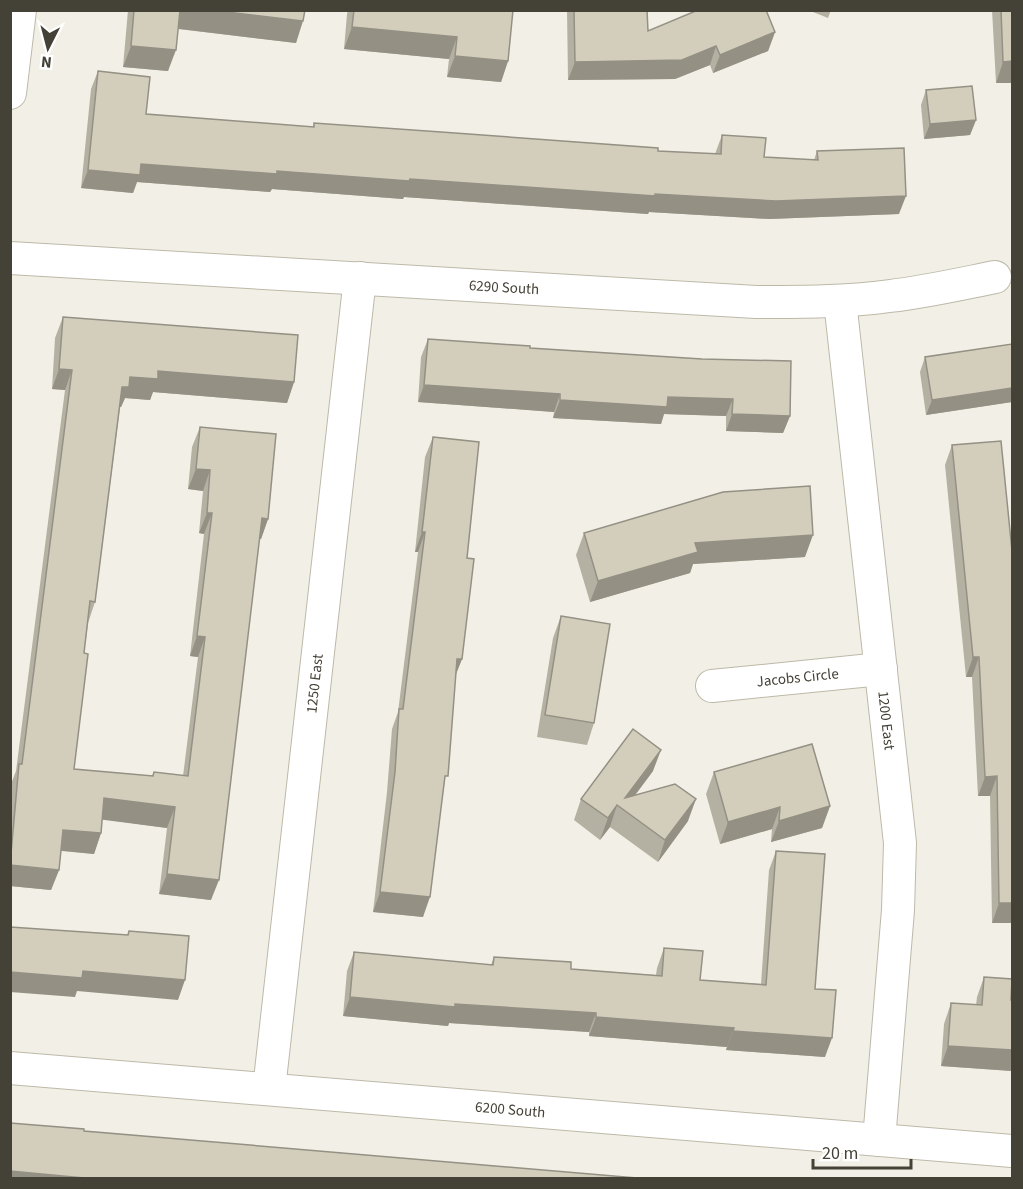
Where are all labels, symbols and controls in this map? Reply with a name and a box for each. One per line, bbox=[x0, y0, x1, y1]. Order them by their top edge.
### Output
north arrow bbox=[18, 18, 78, 78]
text: N bbox=[40, 50, 53, 73]
street label: 6290 South bbox=[468, 275, 540, 300]
street label: 1250 East bbox=[301, 653, 329, 714]
street label: Jacobs Circle bbox=[756, 663, 840, 692]
street label: 1200 East bbox=[872, 690, 900, 751]
street label: 6200 South bbox=[474, 1097, 546, 1123]
scale bar bbox=[813, 1132, 910, 1170]
text: 20 m bbox=[822, 1141, 858, 1166]

